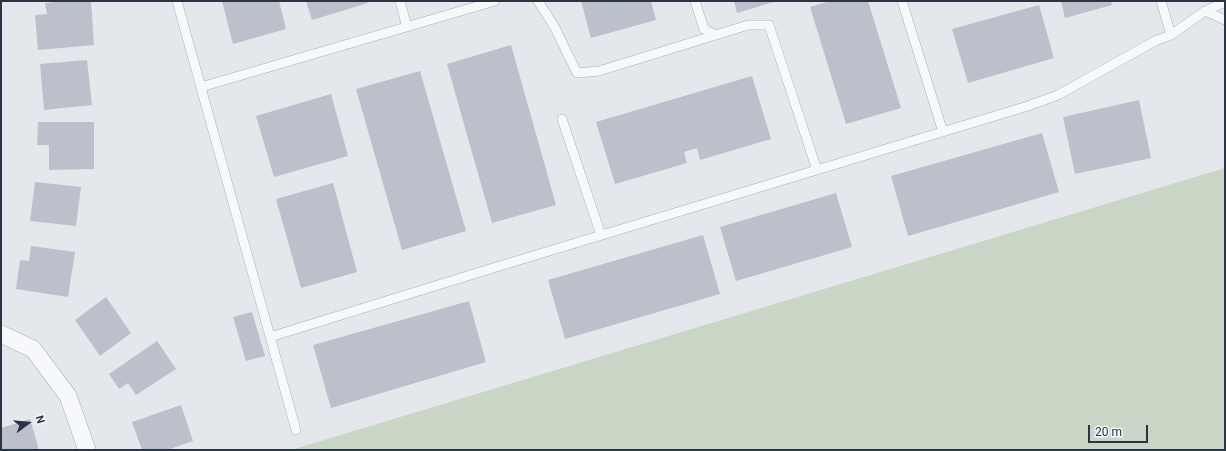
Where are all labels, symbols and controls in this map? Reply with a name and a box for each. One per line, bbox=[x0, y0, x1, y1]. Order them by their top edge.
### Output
north arrow bbox=[8, 403, 48, 443]
text: N bbox=[33, 414, 47, 425]
scale bar bbox=[1090, 417, 1150, 443]
text: 20 m bbox=[1095, 425, 1122, 439]

